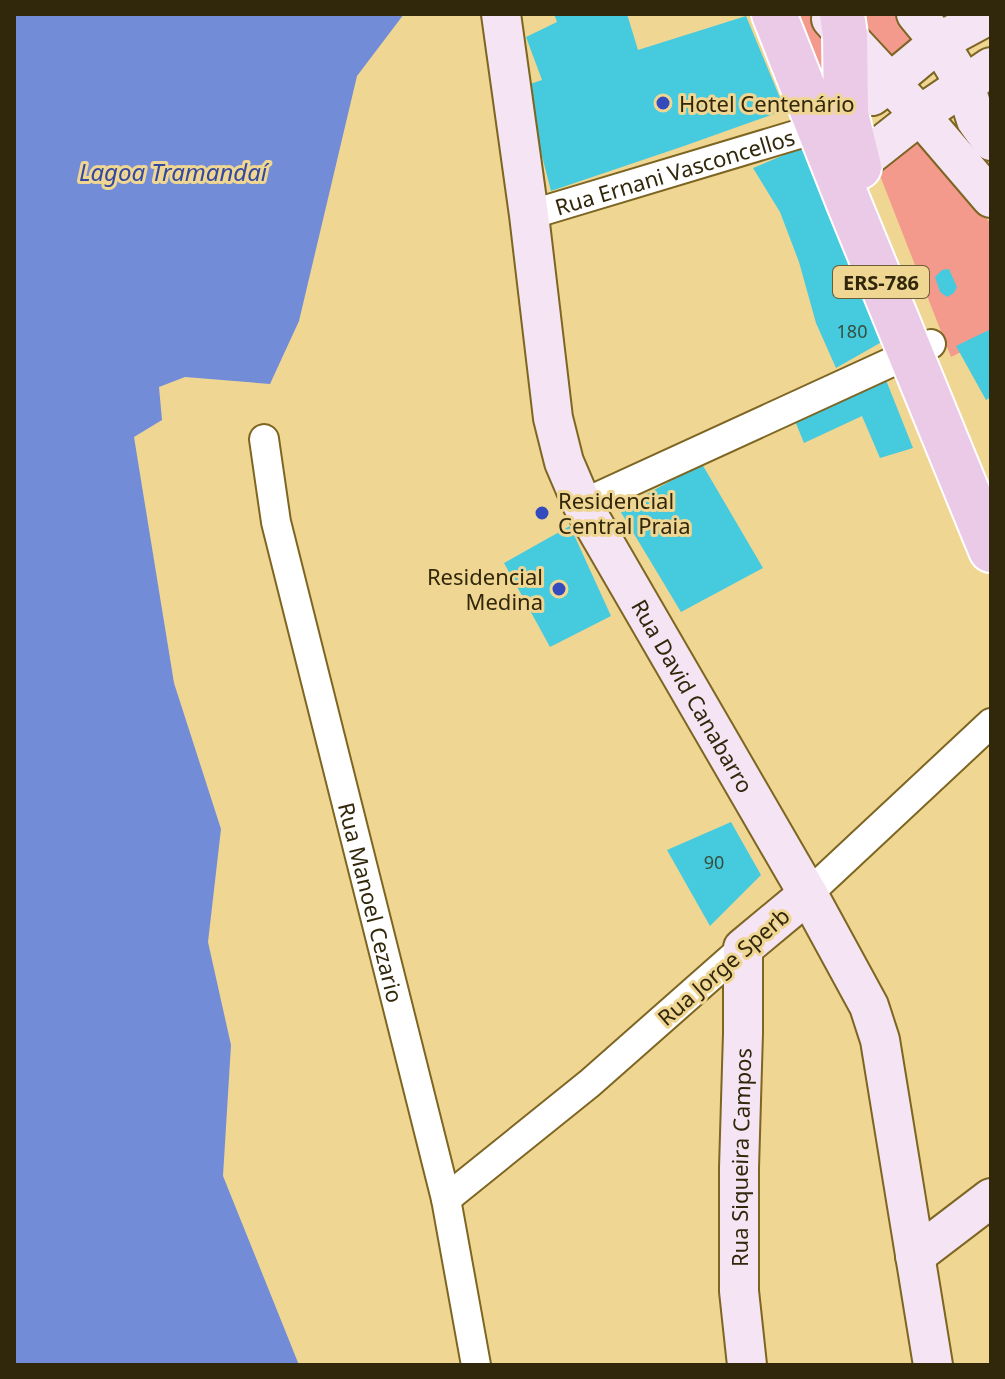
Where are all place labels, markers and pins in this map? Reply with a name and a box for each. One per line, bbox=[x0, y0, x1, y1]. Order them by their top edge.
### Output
place label: Hotel Centenário bbox=[679, 88, 855, 118]
marker: Hotel Centenário bbox=[654, 94, 672, 112]
place label: Residencial Central Praia bbox=[558, 485, 691, 540]
marker: Residencial Central Praia bbox=[533, 504, 551, 522]
place label: Residencial Medina bbox=[427, 561, 543, 616]
marker: Residencial Medina bbox=[550, 580, 568, 598]

